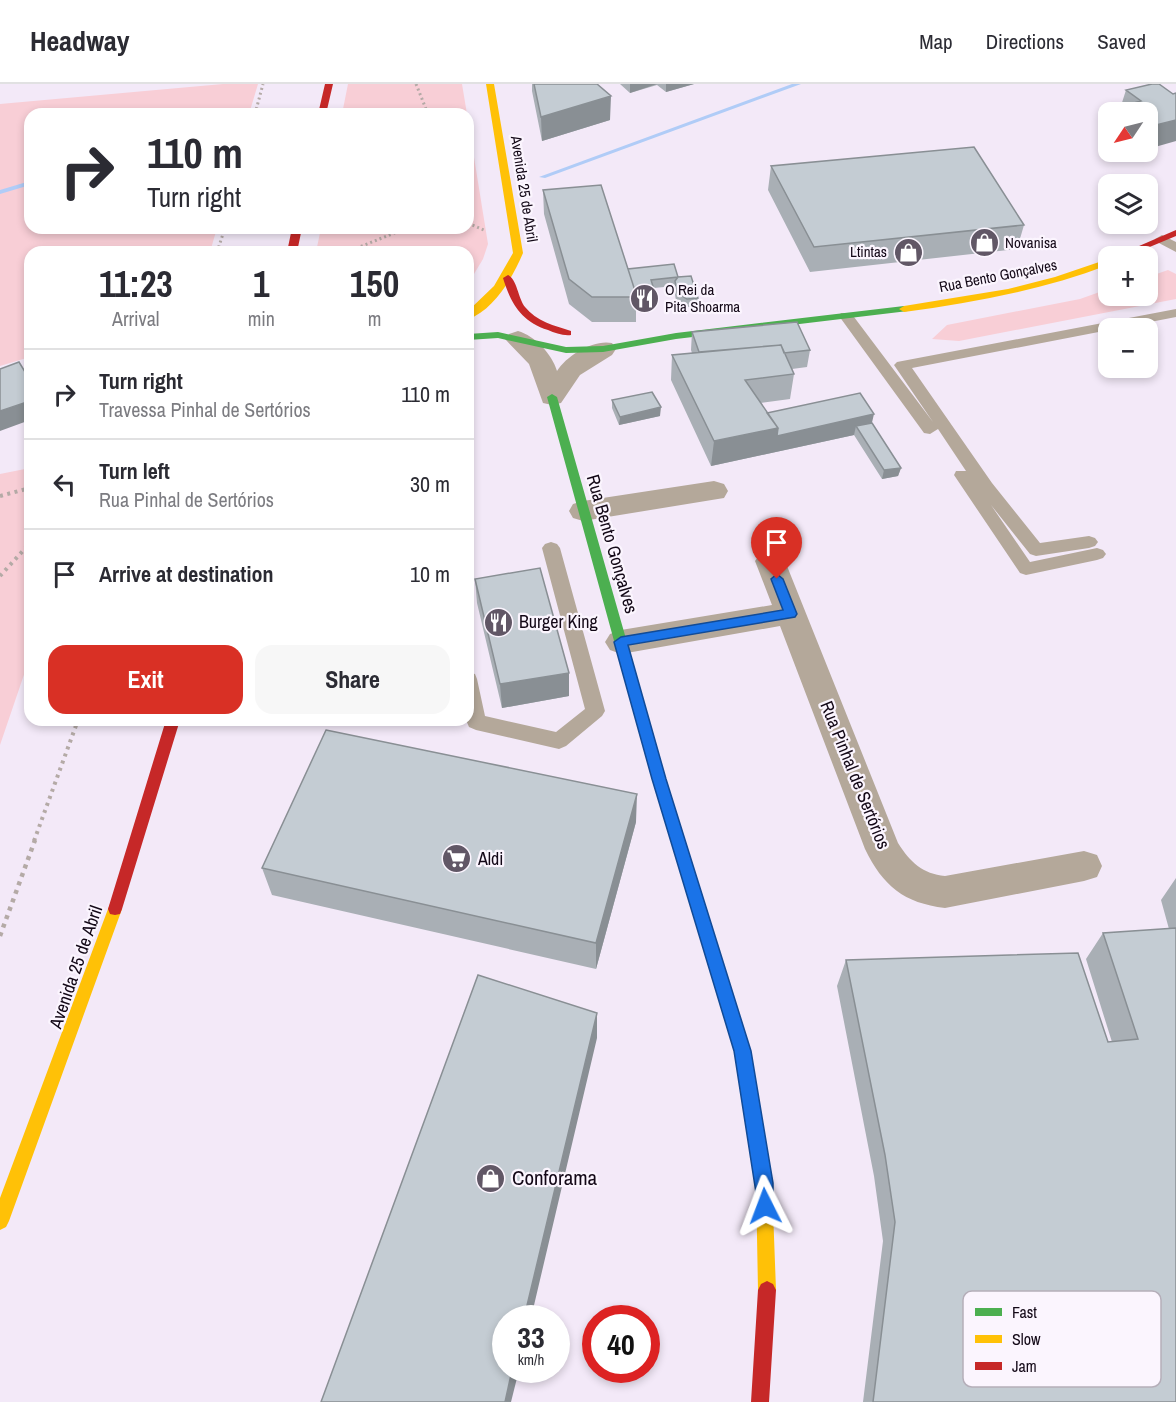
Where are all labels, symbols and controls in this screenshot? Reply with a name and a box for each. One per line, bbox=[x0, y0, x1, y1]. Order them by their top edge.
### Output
text: Headway bbox=[30, 22, 130, 60]
text: Map bbox=[919, 27, 953, 56]
text: Directions bbox=[986, 27, 1064, 56]
text: Saved bbox=[1097, 27, 1146, 56]
north arrow bbox=[1098, 102, 1158, 162]
map controls bbox=[1098, 102, 1158, 378]
text: 110 m bbox=[147, 125, 243, 181]
icon: right bbox=[48, 132, 126, 210]
street label: Avenida 25 de Abril bbox=[506, 133, 543, 243]
button: layers bbox=[1098, 174, 1158, 234]
text: Turn right bbox=[147, 179, 241, 215]
shop icon: Novanisa bbox=[968, 227, 1000, 259]
place label: Novanisa bbox=[1005, 232, 1057, 253]
shop icon: Ltintas bbox=[892, 236, 924, 268]
place label: Ltintas bbox=[850, 241, 887, 262]
button: + bbox=[1098, 246, 1158, 306]
street label: Rua Bento Gonçalves bbox=[937, 254, 1059, 297]
text: 11:23 bbox=[99, 260, 173, 308]
text: 1 bbox=[253, 260, 270, 308]
text: 150 bbox=[350, 260, 399, 308]
place label: O Rei da Pita Shoarma bbox=[665, 279, 740, 317]
restaurant icon: O Rei da Pita Shoarma bbox=[628, 283, 660, 315]
text: Arrival bbox=[112, 305, 160, 332]
text: min bbox=[248, 305, 275, 332]
text: m bbox=[368, 305, 381, 332]
button: − bbox=[1098, 318, 1158, 378]
text: Turn right bbox=[99, 366, 183, 396]
icon: right bbox=[48, 378, 81, 411]
text: 110 m bbox=[401, 379, 450, 409]
text: Travessa Pinhal de Sertórios bbox=[99, 396, 311, 423]
text: Turn left bbox=[99, 456, 170, 486]
icon: left bbox=[48, 468, 81, 501]
text: 30 m bbox=[410, 469, 450, 499]
street label: Rua Bento Gonçalves bbox=[581, 471, 644, 616]
text: Rua Pinhal de Sertórios bbox=[99, 486, 274, 513]
pin bbox=[751, 517, 802, 579]
icon: arrive bbox=[760, 526, 793, 559]
icon: arrive bbox=[48, 558, 81, 591]
text: Arrive at destination bbox=[99, 559, 273, 589]
text: 10 m bbox=[410, 559, 450, 589]
restaurant icon: Burger King bbox=[482, 606, 514, 638]
place label: Burger King bbox=[519, 609, 599, 634]
button: Exit bbox=[48, 645, 243, 714]
button: Share bbox=[255, 645, 450, 714]
street label: Rua Pinhal de Sertórios bbox=[814, 697, 897, 853]
supermarket icon: Aldi bbox=[441, 843, 473, 875]
place label: Aldi bbox=[477, 846, 503, 871]
street label: Avenida 25 de Abril bbox=[42, 902, 108, 1033]
shop icon: Conforama bbox=[475, 1162, 507, 1194]
place label: Conforama bbox=[512, 1163, 598, 1192]
position arrow bbox=[733, 1174, 797, 1238]
legend bbox=[963, 1291, 1161, 1387]
text: Fast bbox=[1012, 1301, 1037, 1323]
speed limit sign: 40 bbox=[582, 1305, 660, 1383]
text: 33 bbox=[517, 1317, 545, 1357]
text: Slow bbox=[1012, 1328, 1041, 1350]
text: km/h bbox=[518, 1349, 544, 1370]
text: Jam bbox=[1012, 1355, 1037, 1377]

